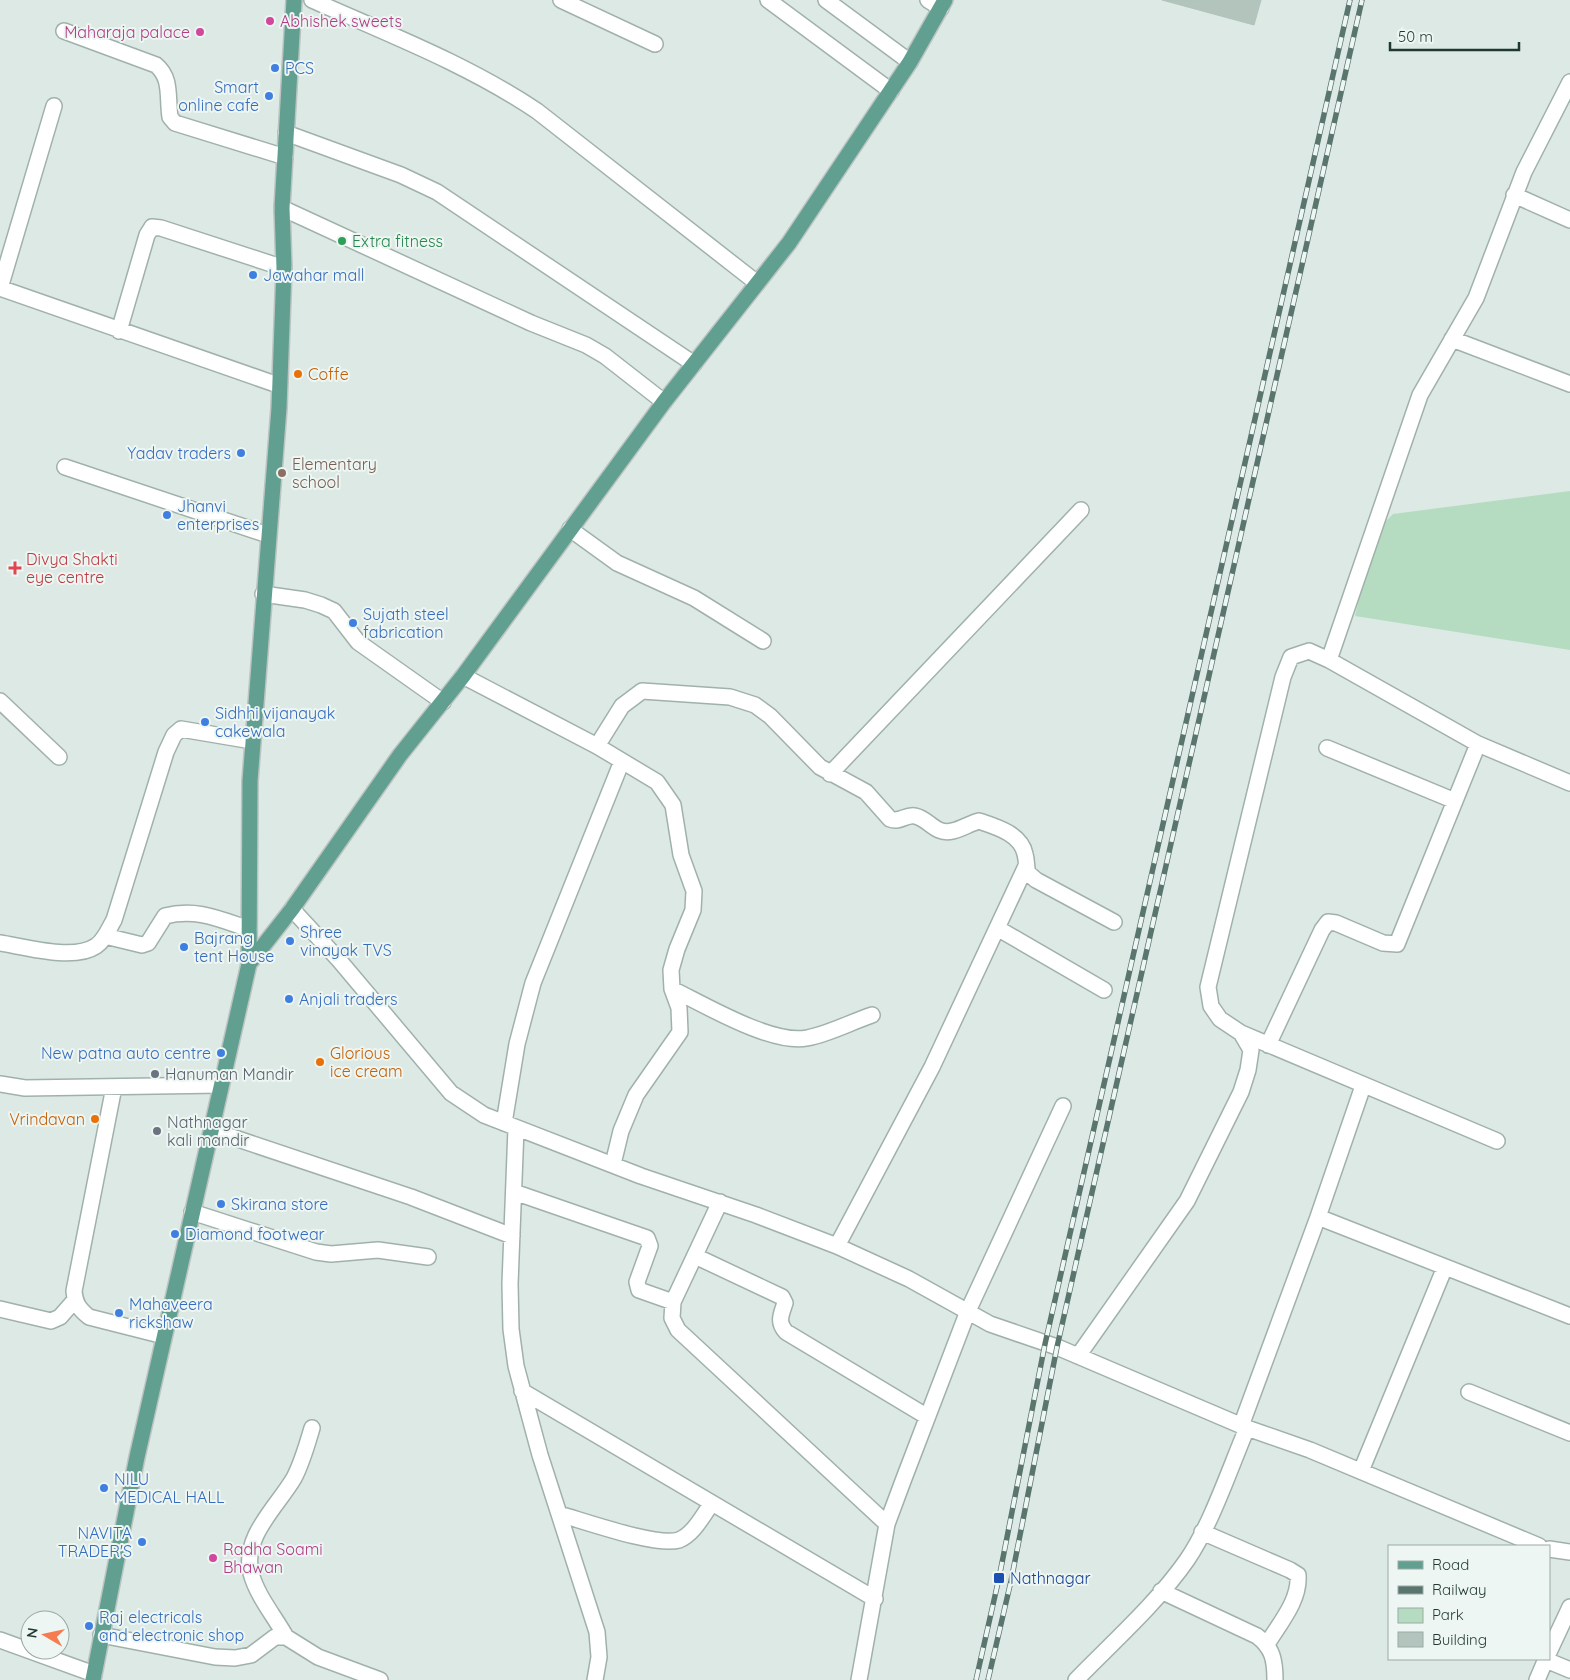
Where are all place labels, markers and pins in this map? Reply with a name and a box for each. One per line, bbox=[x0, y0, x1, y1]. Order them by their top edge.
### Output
place label: Abhishek sweets bbox=[280, 11, 402, 31]
marker: Abhishek sweets bbox=[264, 15, 276, 27]
place label: Maharaja palace bbox=[64, 22, 190, 42]
marker: Maharaja palace bbox=[194, 26, 206, 38]
place label: PCS bbox=[285, 58, 314, 78]
marker: PCS bbox=[269, 62, 281, 74]
place label: Smart online cafe bbox=[178, 77, 259, 115]
marker: Smart online cafe bbox=[263, 90, 275, 102]
place label: Extra fitness bbox=[352, 231, 443, 251]
marker: Extra fitness bbox=[336, 235, 348, 247]
place label: Jawahar mall bbox=[263, 265, 365, 285]
marker: Jawahar mall bbox=[247, 269, 259, 281]
place label: Coffe bbox=[308, 364, 349, 384]
marker: Coffe bbox=[292, 368, 304, 380]
place label: Yadav traders bbox=[127, 443, 231, 463]
marker: Yadav traders bbox=[235, 447, 247, 459]
place label: Elementary school bbox=[292, 454, 377, 492]
marker: Elementary school bbox=[276, 467, 288, 479]
place label: Jhanvi enterprises bbox=[177, 496, 259, 534]
marker: Jhanvi enterprises bbox=[161, 509, 173, 521]
place label: Divya Shakti eye centre bbox=[26, 549, 118, 587]
marker: Divya Shakti eye centre bbox=[8, 561, 22, 575]
place label: Sujath steel fabrication bbox=[363, 604, 449, 642]
marker: Sujath steel fabrication bbox=[347, 617, 359, 629]
place label: Sidhhi vijanayak cakewala bbox=[215, 703, 335, 741]
marker: Sidhhi vijanayak cakewala bbox=[199, 716, 211, 728]
place label: Shree vinayak TVS bbox=[300, 922, 392, 960]
place label: Bajrang tent House bbox=[194, 928, 274, 966]
marker: Shree vinayak TVS bbox=[284, 935, 296, 947]
marker: Bajrang tent House bbox=[178, 941, 190, 953]
place label: Anjali traders bbox=[299, 989, 398, 1009]
marker: Anjali traders bbox=[283, 993, 295, 1005]
place label: New patna auto centre bbox=[41, 1043, 211, 1063]
place label: Glorious ice cream bbox=[330, 1043, 403, 1081]
marker: New patna auto centre bbox=[215, 1047, 227, 1059]
marker: Glorious ice cream bbox=[314, 1056, 326, 1068]
place label: Hanuman Mandir bbox=[165, 1064, 294, 1084]
marker: Hanuman Mandir bbox=[149, 1068, 161, 1080]
place label: Vrindavan bbox=[9, 1109, 85, 1129]
place label: Nathnagar kali mandir bbox=[167, 1112, 249, 1150]
marker: Vrindavan bbox=[89, 1113, 101, 1125]
marker: Nathnagar kali mandir bbox=[151, 1125, 163, 1137]
place label: Skirana store bbox=[231, 1194, 328, 1214]
marker: Skirana store bbox=[215, 1198, 227, 1210]
place label: Diamond footwear bbox=[185, 1224, 325, 1244]
marker: Diamond footwear bbox=[169, 1228, 181, 1240]
place label: Mahaveera rickshaw bbox=[129, 1294, 213, 1332]
marker: Mahaveera rickshaw bbox=[113, 1307, 125, 1319]
place label: NILU MEDICAL HALL bbox=[114, 1469, 225, 1507]
marker: NILU MEDICAL HALL bbox=[98, 1482, 110, 1494]
place label: NAVITA TRADER'S bbox=[58, 1523, 132, 1561]
marker: NAVITA TRADER'S bbox=[136, 1536, 148, 1548]
place label: Radha Soami Bhawan bbox=[223, 1539, 323, 1577]
marker: Radha Soami Bhawan bbox=[207, 1552, 219, 1564]
place label: Nathnagar bbox=[1010, 1568, 1091, 1588]
marker: Nathnagar bbox=[992, 1571, 1006, 1585]
place label: Raj electricals and electronic shop bbox=[99, 1607, 244, 1645]
marker: Raj electricals and electronic shop bbox=[83, 1620, 95, 1632]

